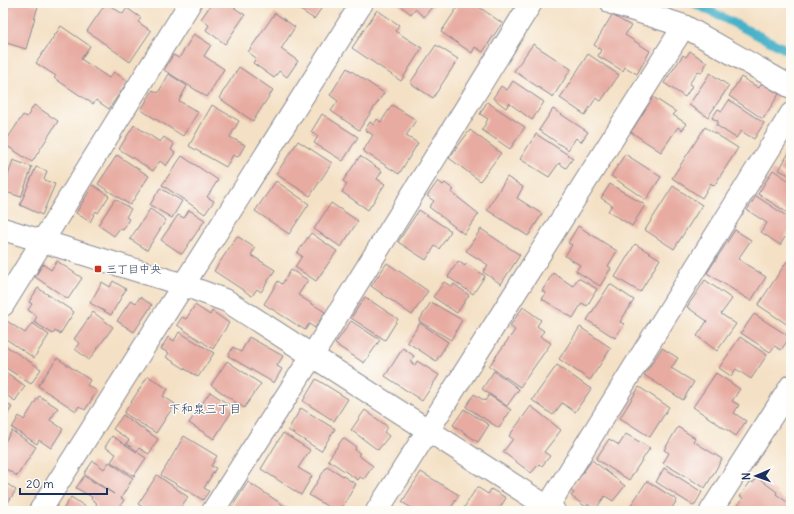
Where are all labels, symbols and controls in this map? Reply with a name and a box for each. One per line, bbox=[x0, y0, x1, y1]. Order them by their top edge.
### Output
place label: 三丁目中央 bbox=[106, 262, 161, 276]
marker: 三丁目中央 bbox=[93, 264, 103, 274]
district label: 下和泉三丁目 bbox=[169, 401, 241, 416]
north arrow bbox=[736, 456, 776, 496]
scale bar bbox=[20, 470, 107, 496]
text: N bbox=[739, 472, 753, 480]
text: 20 m bbox=[26, 476, 54, 491]

